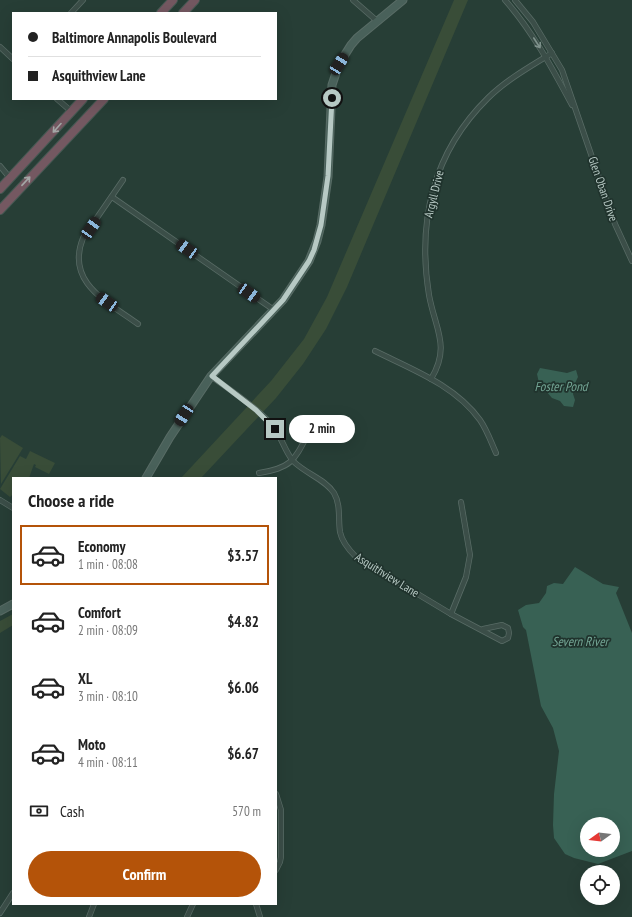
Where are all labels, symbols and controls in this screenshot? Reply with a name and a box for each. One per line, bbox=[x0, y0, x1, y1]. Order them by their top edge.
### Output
text: Baltimore Annapolis Boulevard bbox=[52, 28, 217, 47]
one-way arrow bbox=[533, 37, 541, 48]
car bbox=[328, 51, 350, 77]
text: Asquithview Lane bbox=[52, 66, 146, 85]
route start bbox=[323, 89, 341, 107]
one-way arrow bbox=[52, 123, 62, 133]
street label: Glen Oban Drive bbox=[585, 154, 622, 223]
street label: Argyll Drive bbox=[420, 168, 447, 219]
one-way arrow bbox=[22, 176, 31, 186]
car bbox=[79, 215, 103, 241]
car bbox=[174, 237, 200, 261]
car bbox=[236, 281, 262, 305]
car bbox=[94, 290, 120, 314]
water label: Foster Pond bbox=[535, 378, 590, 395]
car bbox=[172, 402, 196, 428]
callout: 2 min bbox=[289, 415, 355, 443]
route end bbox=[266, 420, 284, 438]
text: 2 min bbox=[309, 420, 335, 437]
text: Choose a ride bbox=[28, 489, 114, 512]
icon: car bbox=[30, 537, 66, 573]
text: Economy bbox=[78, 537, 126, 556]
text: $3.57 bbox=[227, 546, 259, 565]
street label: Asquithview Lane bbox=[352, 549, 422, 600]
text: 1 min · 08:08 bbox=[78, 556, 138, 573]
icon: car bbox=[30, 603, 66, 639]
text: Comfort bbox=[78, 603, 121, 622]
text: $4.82 bbox=[227, 612, 259, 631]
text: 2 min · 08:09 bbox=[78, 622, 138, 639]
water label: Severn River bbox=[552, 633, 611, 650]
icon: car bbox=[30, 669, 66, 705]
text: XL bbox=[78, 669, 92, 688]
text: $6.06 bbox=[227, 678, 259, 697]
text: 3 min · 08:10 bbox=[78, 688, 138, 705]
icon: car bbox=[30, 735, 66, 771]
text: Moto bbox=[78, 735, 106, 754]
text: $6.67 bbox=[227, 744, 259, 763]
text: 4 min · 08:11 bbox=[78, 754, 138, 771]
icon: cash bbox=[28, 800, 50, 822]
text: Cash bbox=[60, 802, 84, 821]
text: 570 m bbox=[232, 803, 261, 820]
north arrow bbox=[580, 817, 620, 857]
map controls bbox=[580, 817, 620, 905]
button: Confirm bbox=[28, 851, 261, 897]
button: locate bbox=[580, 865, 620, 905]

